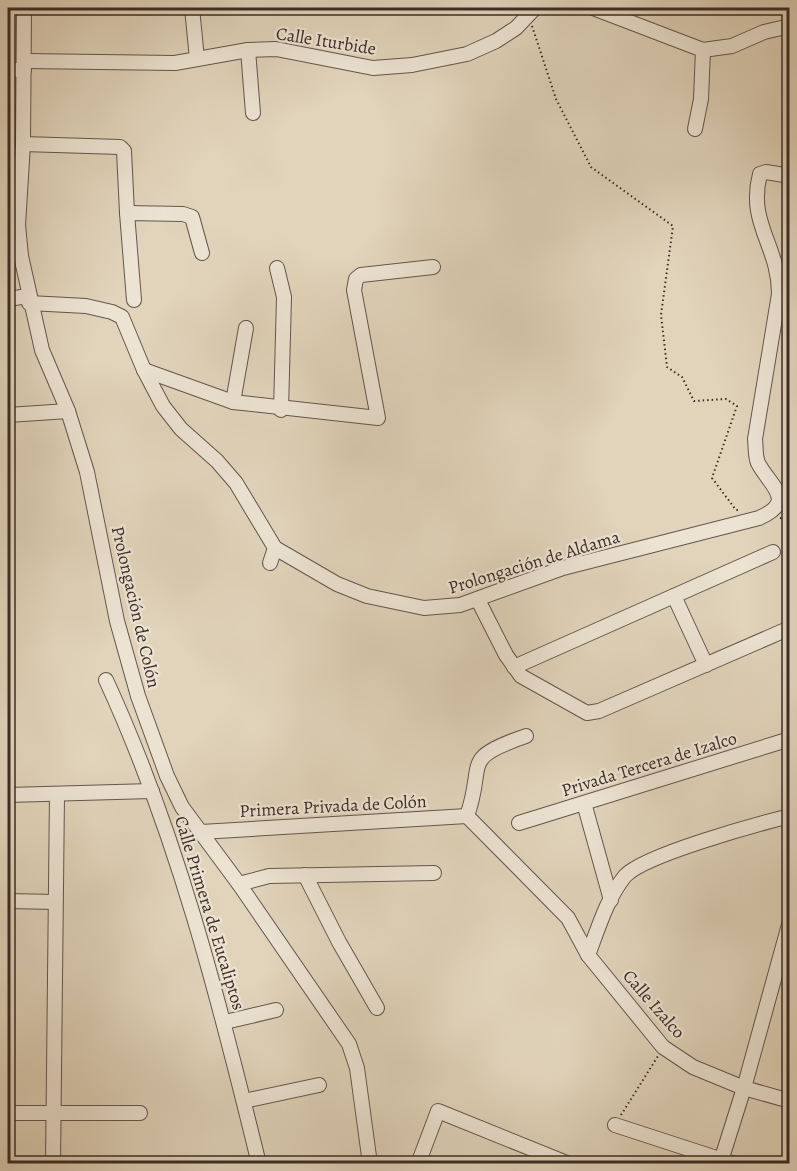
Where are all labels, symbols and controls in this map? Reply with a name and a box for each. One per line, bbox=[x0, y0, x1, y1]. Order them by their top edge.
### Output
street label: Calle Iturbide bbox=[274, 21, 378, 61]
street label: Prolongación de Colón bbox=[106, 524, 166, 690]
street label: Prolongación de Aldama bbox=[445, 524, 623, 600]
street label: Privada Tercera de Izalco bbox=[558, 726, 740, 802]
street label: Primera Privada de Colón bbox=[239, 789, 427, 823]
street label: Calle Primera de Eucaliptos bbox=[169, 813, 251, 1013]
street label: Calle Izalco bbox=[617, 964, 691, 1044]

